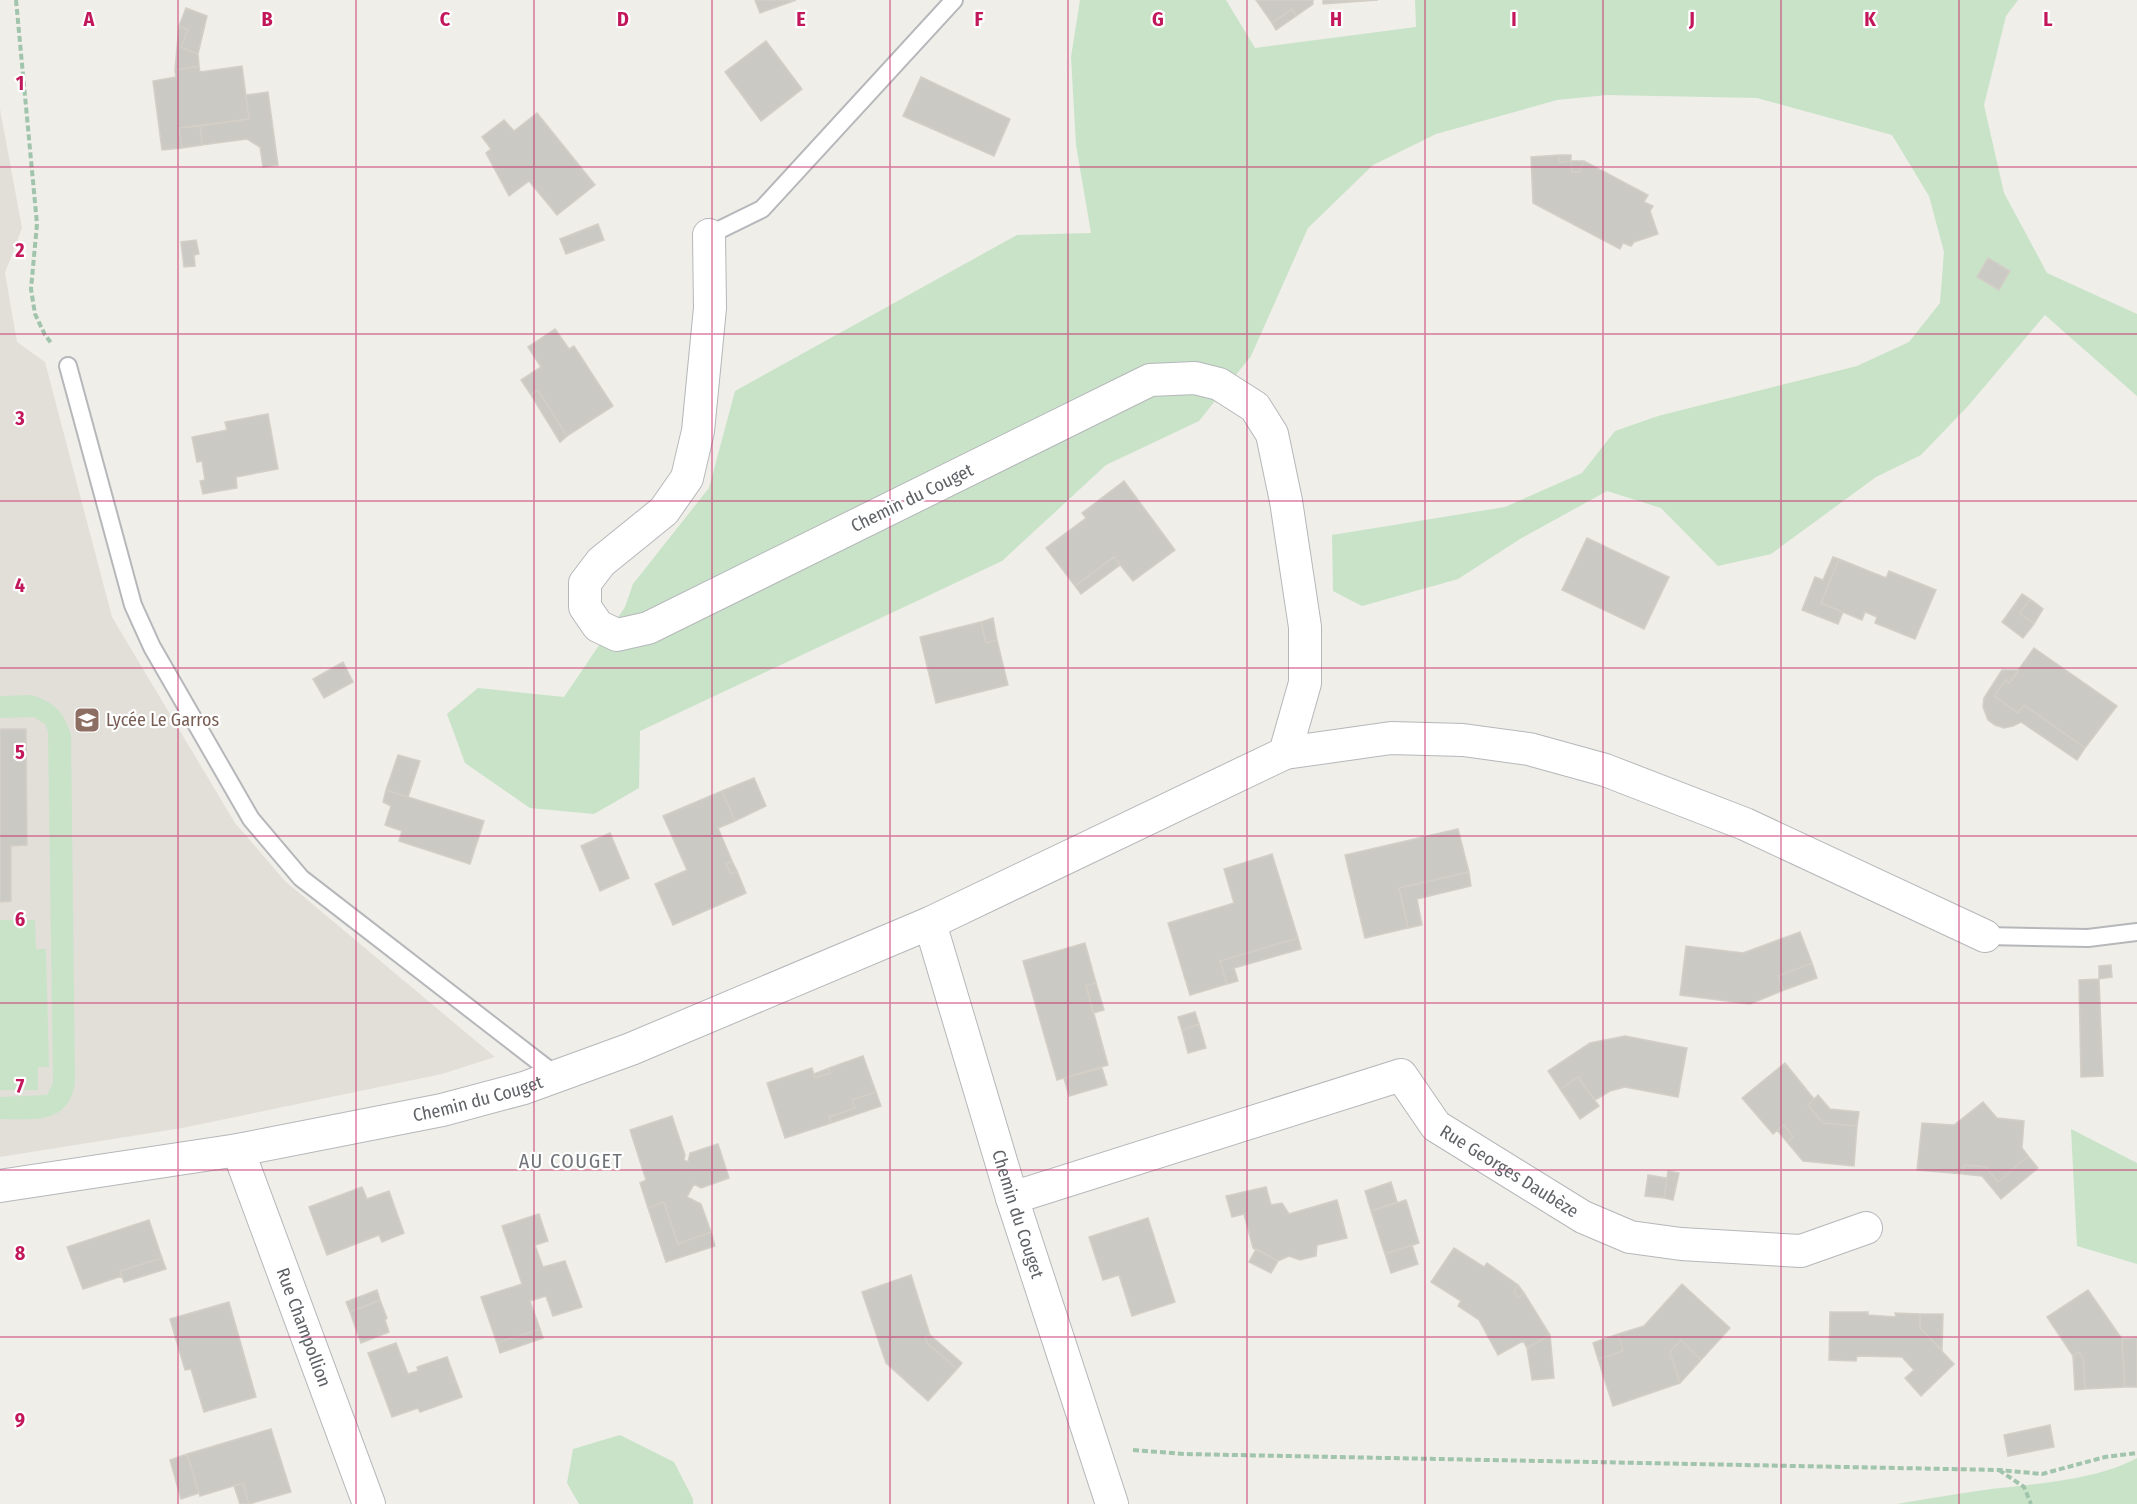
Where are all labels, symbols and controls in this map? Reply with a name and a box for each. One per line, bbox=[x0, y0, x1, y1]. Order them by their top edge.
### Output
text: A bbox=[83, 7, 96, 31]
text: B bbox=[261, 7, 273, 31]
text: C bbox=[440, 7, 451, 31]
text: D bbox=[617, 7, 629, 31]
text: E bbox=[796, 7, 806, 31]
text: F bbox=[975, 7, 984, 31]
text: G bbox=[1152, 7, 1164, 31]
text: H bbox=[1330, 7, 1342, 31]
text: I bbox=[1511, 7, 1517, 31]
text: J bbox=[1688, 7, 1695, 31]
text: K bbox=[1864, 7, 1876, 31]
text: L bbox=[2043, 7, 2053, 31]
text: 1 bbox=[16, 71, 24, 95]
text: 2 bbox=[14, 238, 25, 262]
text: 3 bbox=[14, 406, 25, 430]
street label: Chemin du Couget bbox=[847, 459, 977, 537]
text: 4 bbox=[15, 573, 25, 597]
school or university icon: Lycée Le Garros bbox=[72, 705, 102, 735]
place label: Lycée Le Garros bbox=[106, 709, 219, 731]
text: 5 bbox=[15, 740, 25, 764]
text: 6 bbox=[15, 907, 25, 931]
street label: Chemin du Couget bbox=[411, 1071, 546, 1126]
text: 7 bbox=[16, 1074, 25, 1098]
street label: Rue Georges Daubèze bbox=[1436, 1120, 1583, 1223]
street label: Chemin du Couget bbox=[987, 1147, 1049, 1281]
district label: AU COUGET bbox=[519, 1149, 623, 1173]
text: 8 bbox=[15, 1241, 26, 1265]
street label: Rue Champollion bbox=[271, 1265, 336, 1390]
text: 9 bbox=[15, 1408, 25, 1432]

